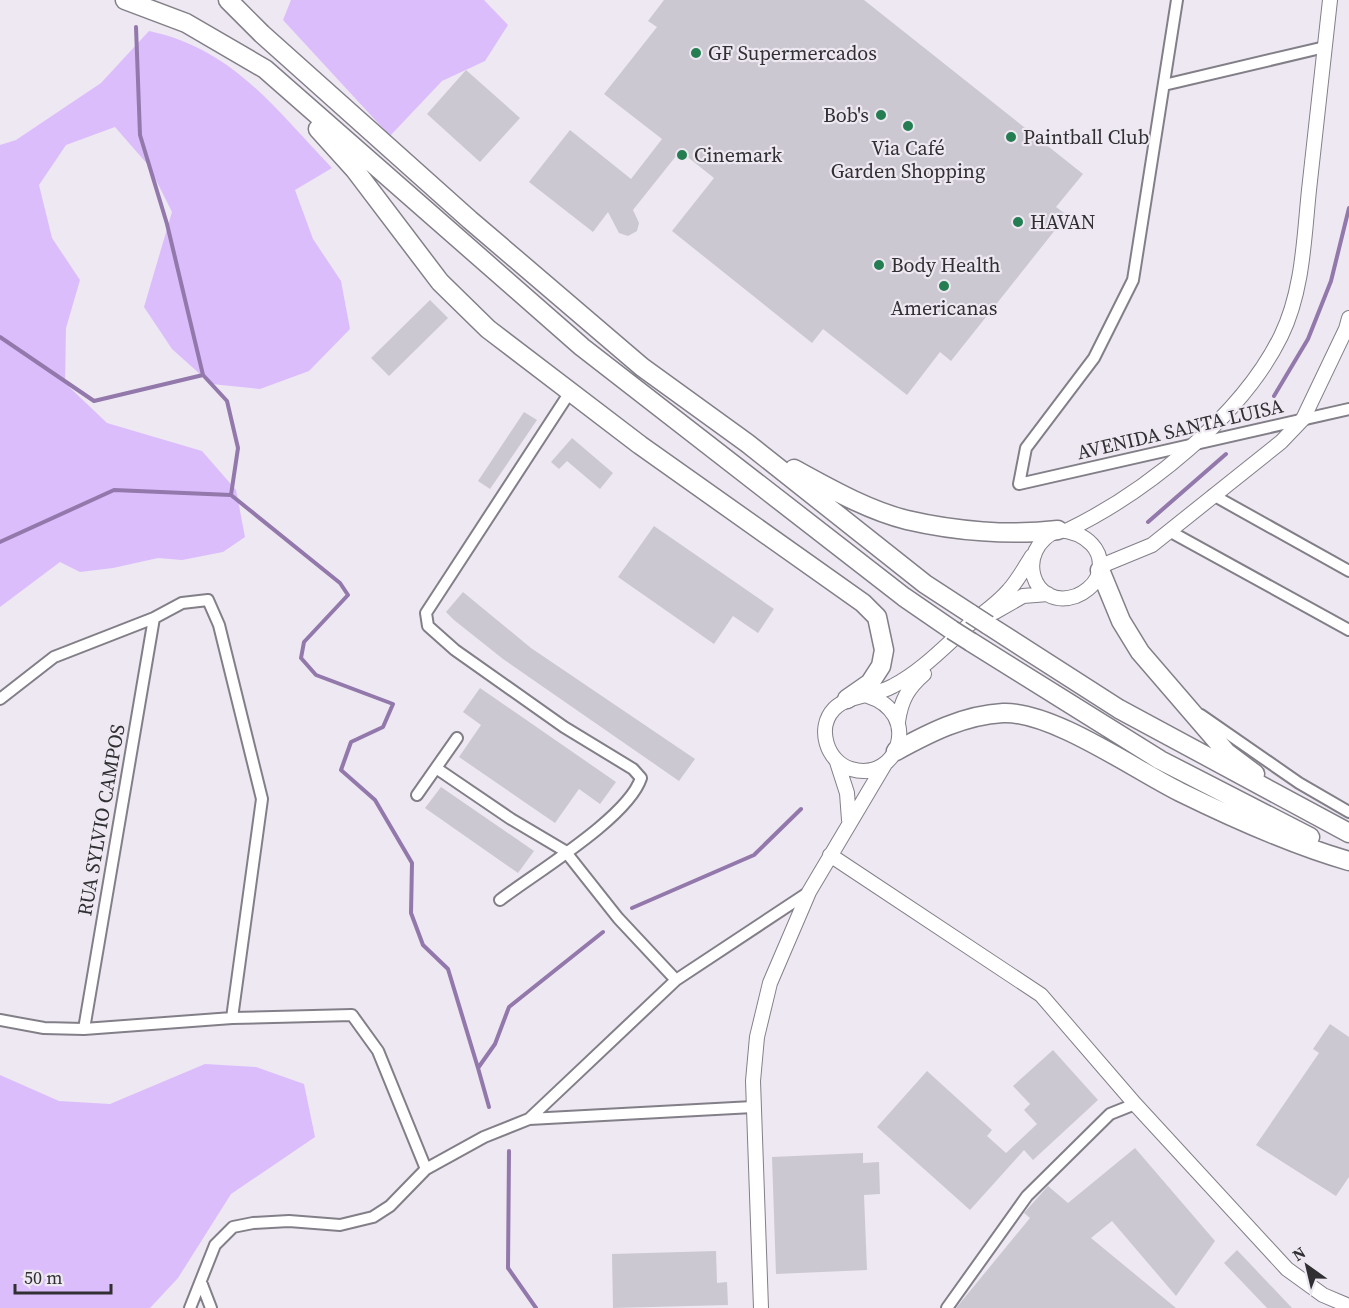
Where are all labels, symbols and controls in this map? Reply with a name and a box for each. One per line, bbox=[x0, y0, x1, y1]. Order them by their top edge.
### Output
place label: GF Supermercados bbox=[708, 39, 877, 67]
marker: GF Supermercados bbox=[689, 46, 703, 60]
place label: Bob's bbox=[823, 101, 869, 129]
marker: Bob's bbox=[874, 108, 888, 122]
marker: Via Café Garden Shopping bbox=[901, 119, 915, 133]
place label: Paintball Club bbox=[1023, 123, 1149, 151]
marker: Paintball Club bbox=[1004, 130, 1018, 144]
place label: Via Café Garden Shopping bbox=[831, 134, 985, 185]
place label: Cinemark bbox=[694, 141, 782, 169]
marker: Cinemark bbox=[675, 148, 689, 162]
place label: HAVAN bbox=[1030, 208, 1096, 236]
marker: HAVAN bbox=[1011, 215, 1025, 229]
place label: Body Health bbox=[891, 251, 1001, 279]
marker: Body Health bbox=[872, 258, 886, 272]
marker: Americanas bbox=[937, 279, 951, 293]
place label: Americanas bbox=[891, 294, 997, 322]
street label: AVENIDA SANTA LUISA bbox=[1074, 391, 1287, 466]
street label: RUA SYLVIO CAMPOS bbox=[70, 722, 132, 918]
north arrow bbox=[1277, 1236, 1337, 1296]
text: N bbox=[1288, 1241, 1310, 1266]
scale bar bbox=[15, 1257, 111, 1295]
text: 50 m bbox=[24, 1265, 62, 1290]

